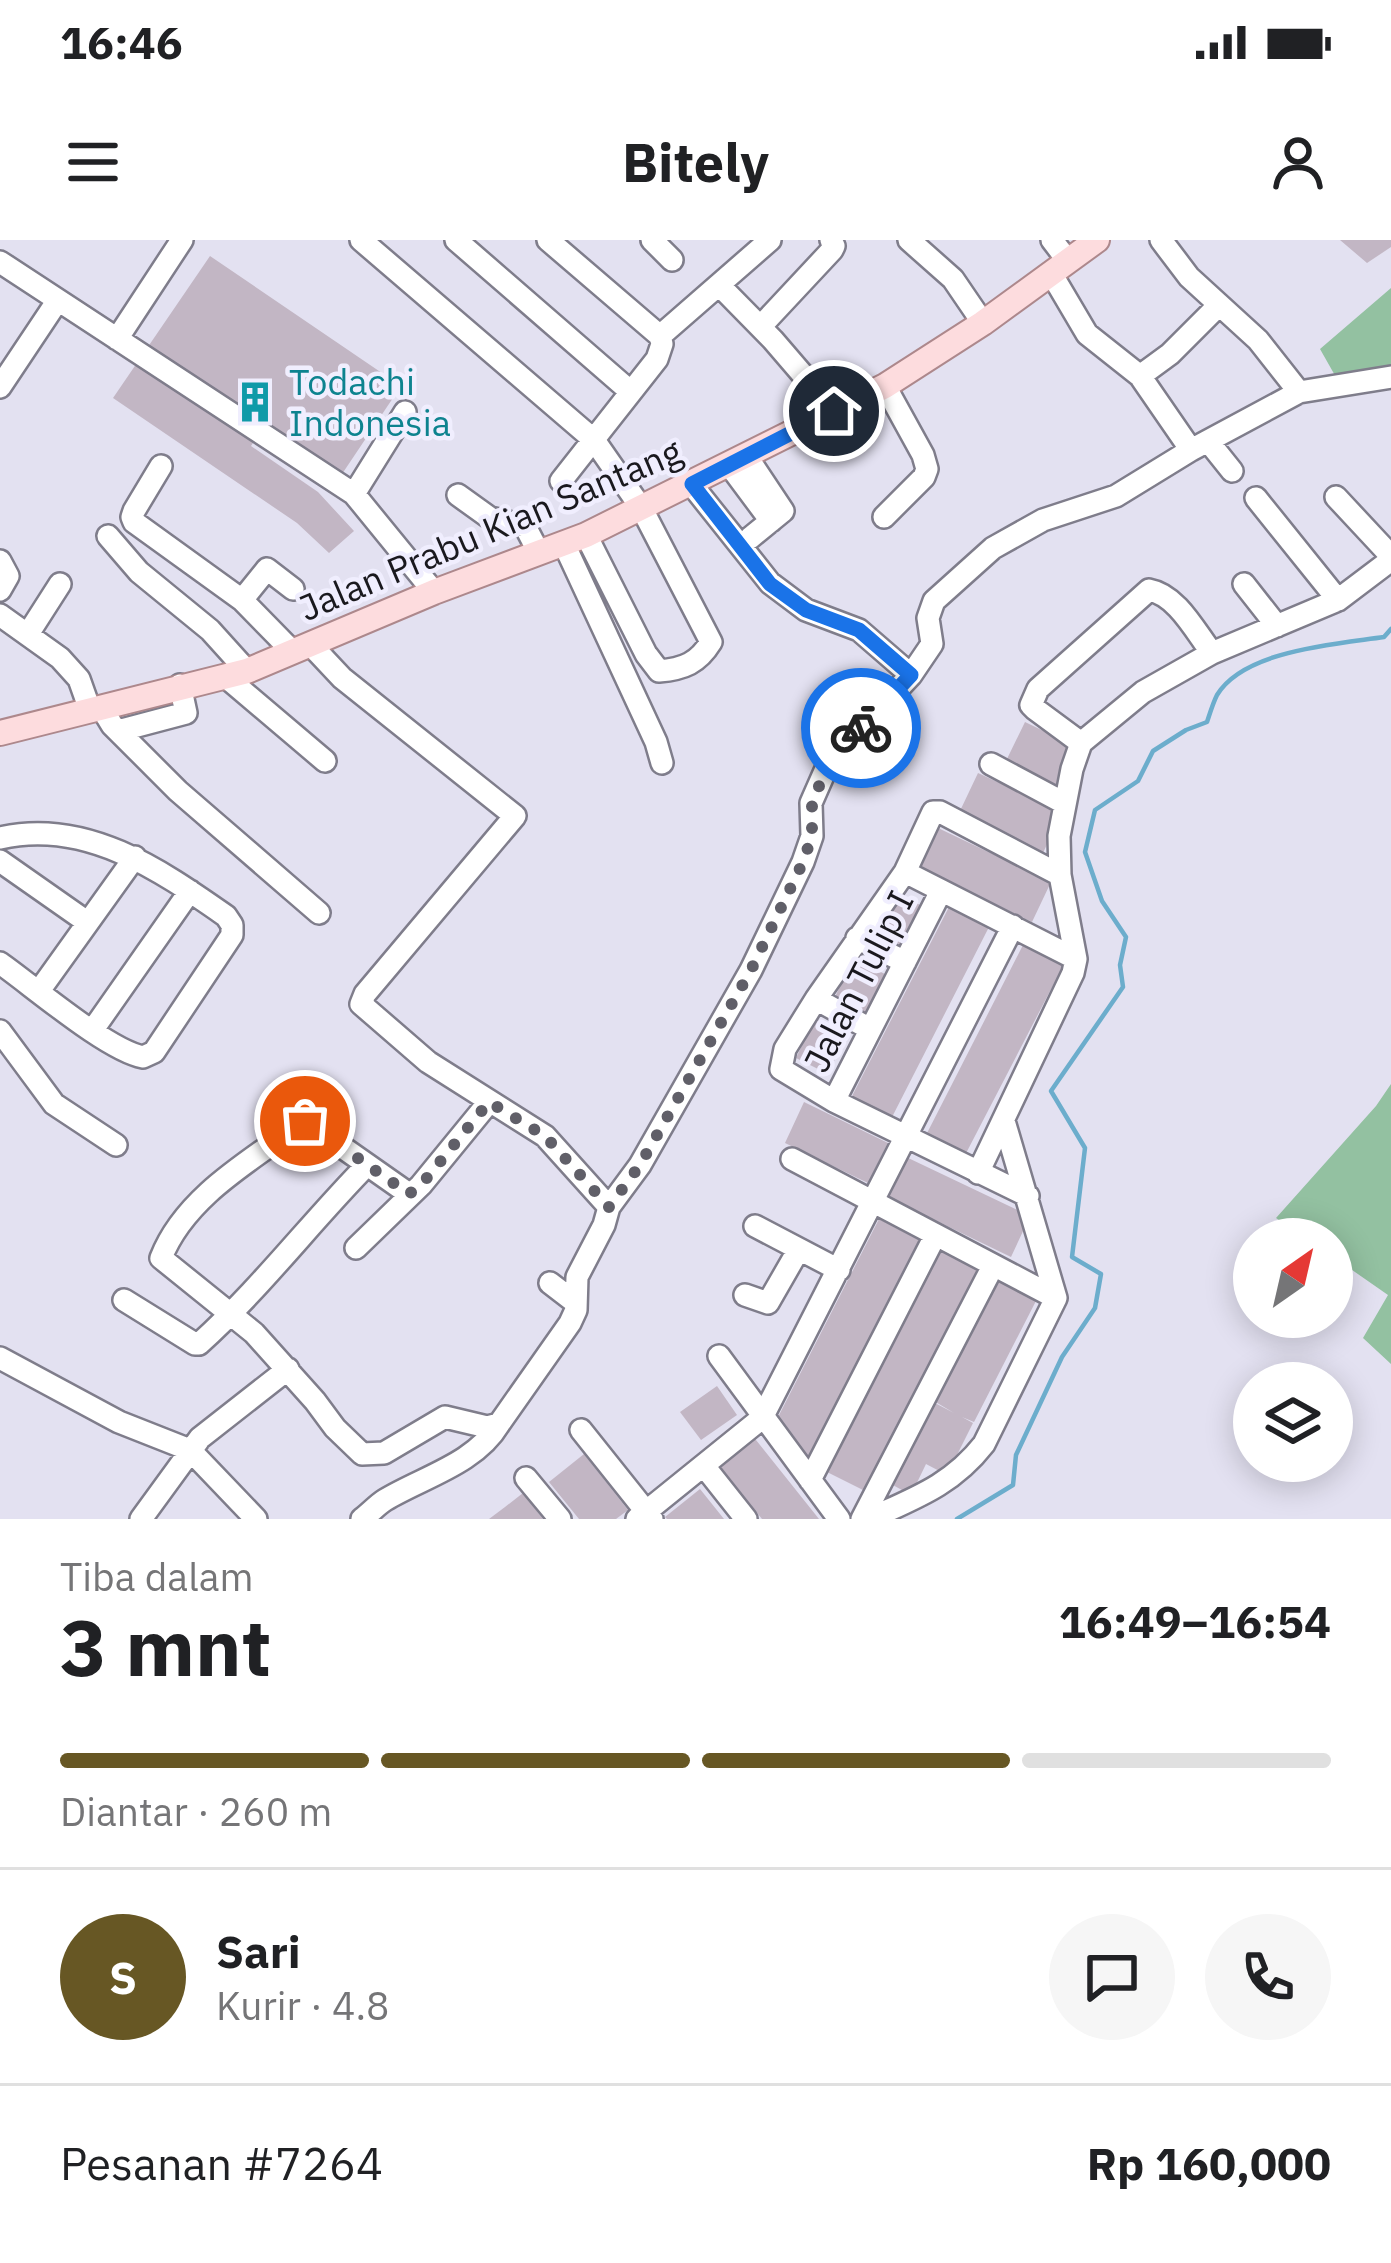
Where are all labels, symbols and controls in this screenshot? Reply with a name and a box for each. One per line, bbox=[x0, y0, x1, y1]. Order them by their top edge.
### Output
text: 16:46 bbox=[60, 13, 183, 71]
text: Bitely bbox=[622, 127, 769, 197]
icon: menu bbox=[60, 129, 126, 195]
icon: person bbox=[1265, 129, 1331, 195]
place label: Todachi Indonesia bbox=[289, 358, 451, 446]
pin bbox=[783, 360, 885, 462]
icon: home bbox=[801, 378, 867, 444]
building icon: Todachi Indonesia bbox=[232, 379, 278, 425]
street label: Jalan Prabu Kian Santang bbox=[292, 427, 688, 631]
courier bbox=[801, 668, 921, 788]
icon: bike bbox=[828, 695, 894, 761]
street label: Jalan Tulip I bbox=[792, 882, 924, 1080]
pin bbox=[254, 1070, 356, 1172]
icon: bag bbox=[272, 1088, 338, 1154]
north arrow bbox=[1233, 1218, 1353, 1338]
map controls bbox=[1233, 1218, 1353, 1482]
button: layers bbox=[1233, 1362, 1353, 1482]
text: Tiba dalam bbox=[60, 1551, 254, 1602]
text: 16:49–16:54 bbox=[1059, 1592, 1331, 1650]
text: 3 mnt bbox=[60, 1596, 271, 1697]
text: Diantar · 260 m bbox=[60, 1786, 332, 1837]
button: chat bbox=[1049, 1914, 1175, 2040]
button: phone bbox=[1205, 1914, 1331, 2040]
text: Sari bbox=[216, 1922, 301, 1980]
text: S bbox=[109, 1948, 137, 2006]
text: Kurir · 4.8 bbox=[216, 1980, 389, 2031]
text: Pesanan #7264 bbox=[60, 2134, 383, 2192]
text: Rp 160,000 bbox=[1087, 2134, 1331, 2192]

